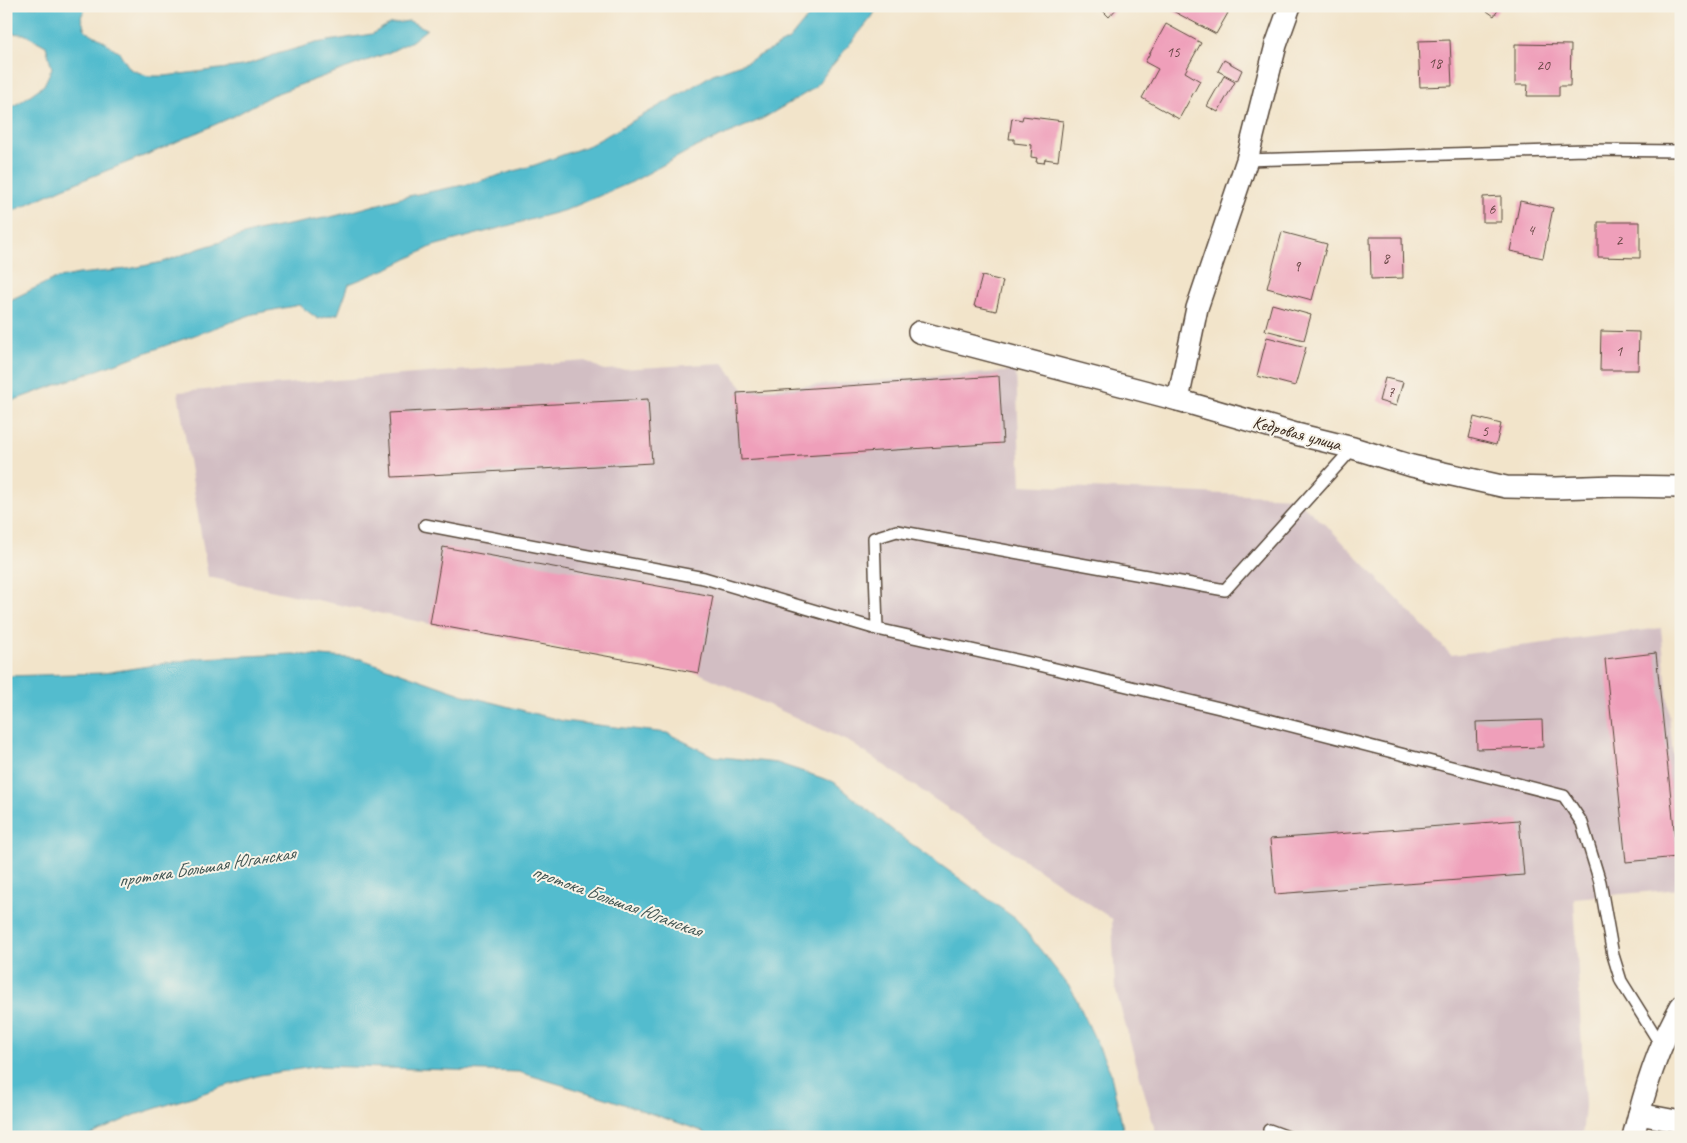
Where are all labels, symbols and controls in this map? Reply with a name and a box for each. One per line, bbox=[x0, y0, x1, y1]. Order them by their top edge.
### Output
house number: 15 bbox=[1166, 43, 1181, 62]
house number: 18 bbox=[1428, 54, 1443, 73]
house number: 20 bbox=[1536, 56, 1551, 75]
house number: 6 bbox=[1489, 200, 1497, 219]
house number: 4 bbox=[1528, 221, 1536, 240]
house number: 2 bbox=[1616, 231, 1624, 250]
house number: 8 bbox=[1383, 249, 1391, 268]
house number: 9 bbox=[1294, 257, 1302, 276]
house number: 1 bbox=[1616, 342, 1624, 361]
house number: 7 bbox=[1388, 383, 1396, 402]
street label: Кедровая улица bbox=[1250, 411, 1345, 456]
house number: 5 bbox=[1482, 422, 1490, 441]
water label: протока Большая Юганская bbox=[116, 841, 300, 893]
water label: протока Большая Юганская bbox=[529, 859, 708, 944]

